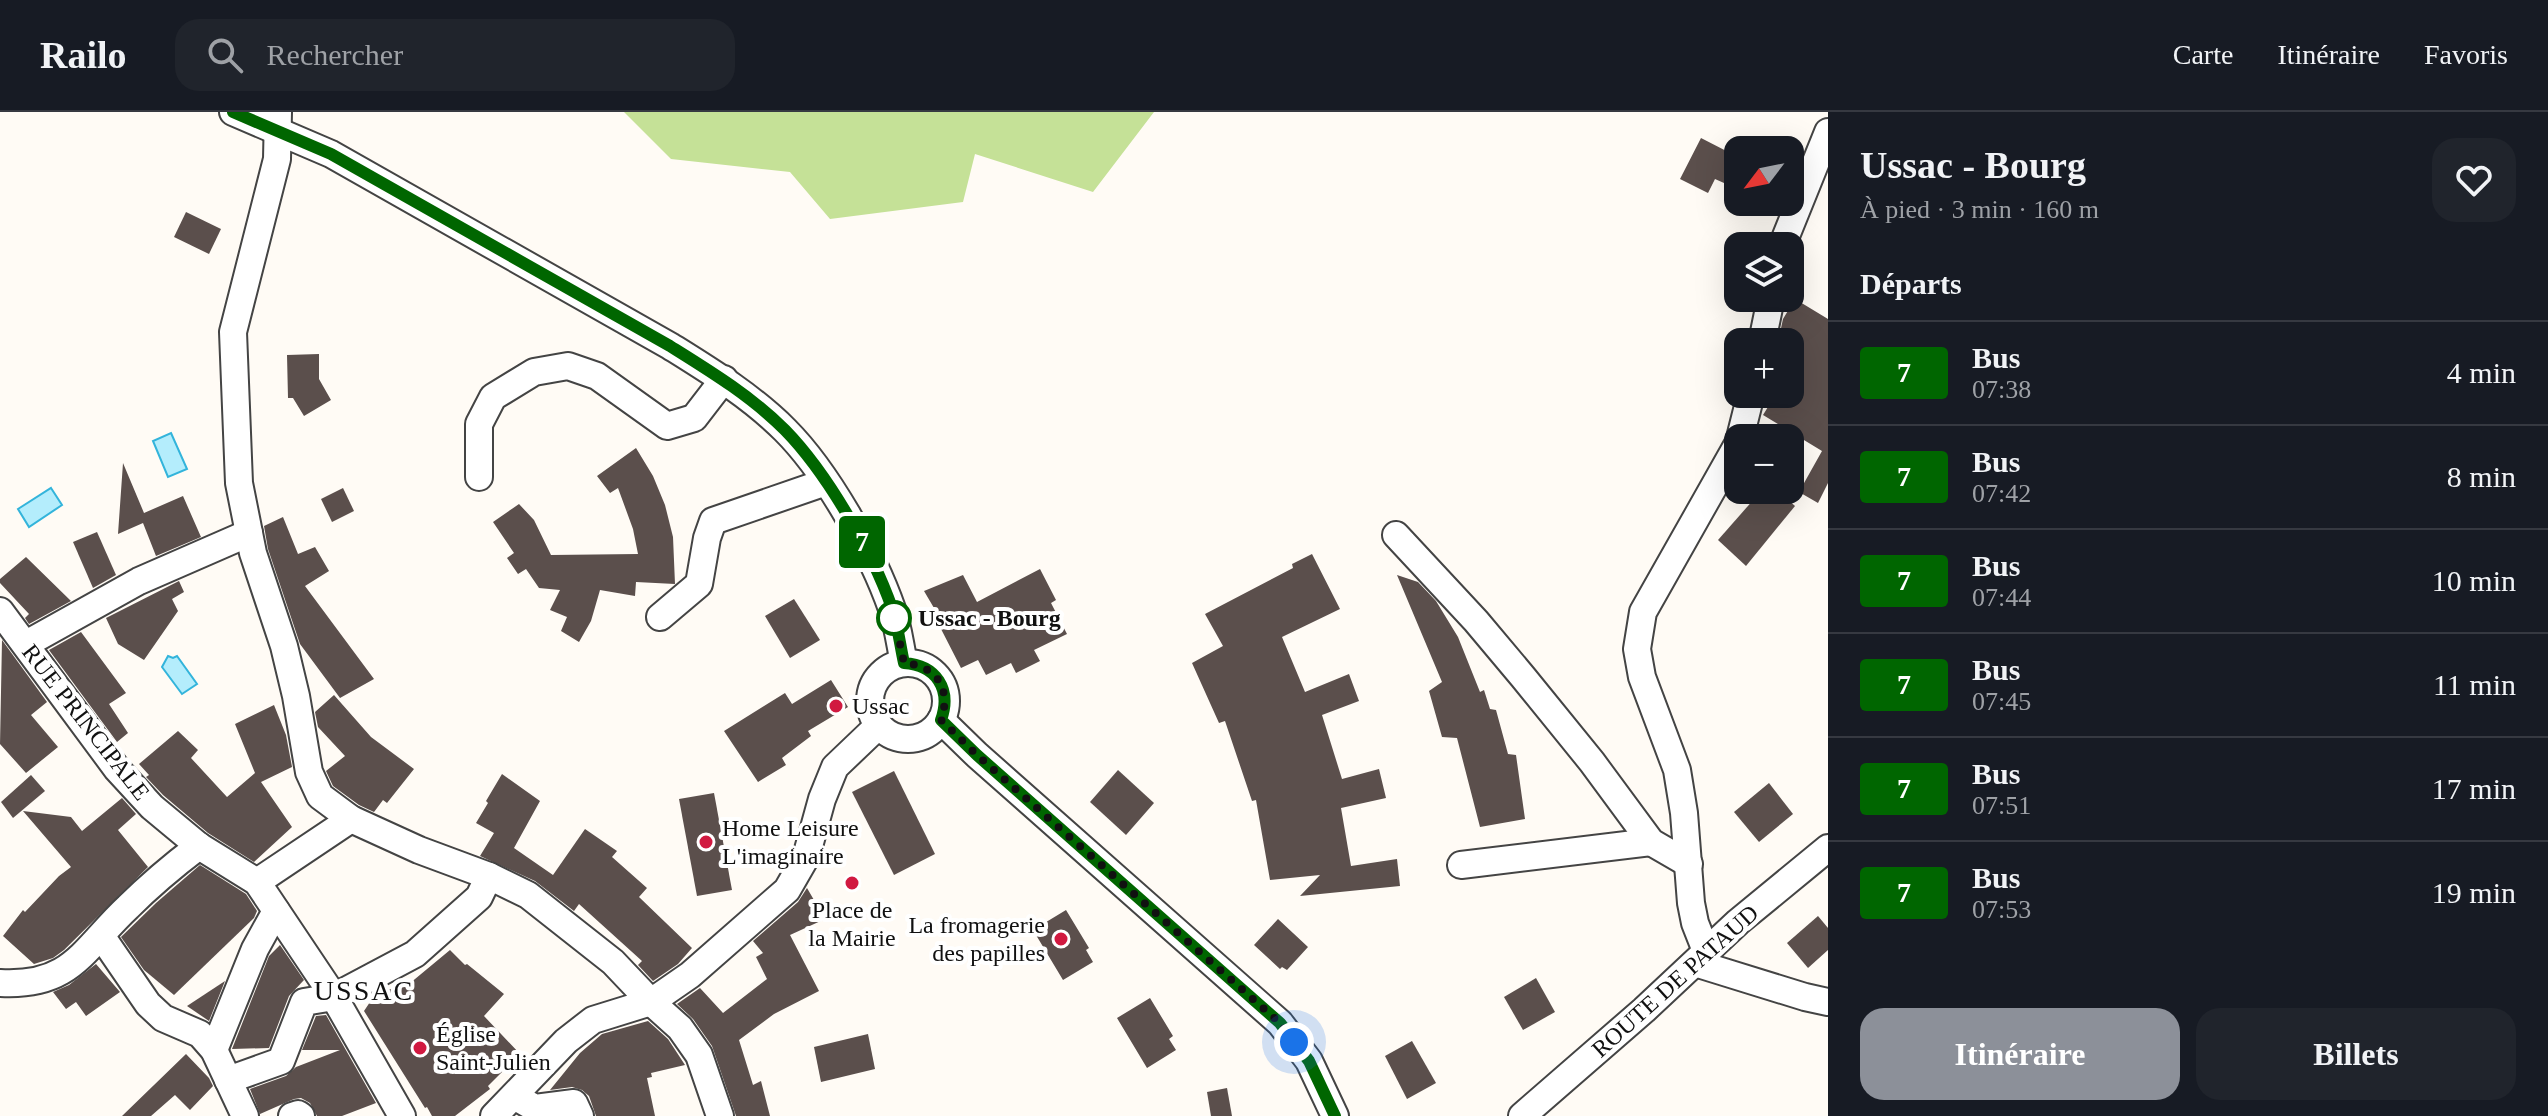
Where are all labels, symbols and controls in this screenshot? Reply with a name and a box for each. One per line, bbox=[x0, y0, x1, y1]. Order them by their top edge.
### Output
search box bbox=[175, 19, 735, 91]
icon: search bbox=[203, 33, 247, 77]
text: Railo bbox=[40, 34, 127, 76]
text: Rechercher bbox=[267, 38, 403, 71]
text: Carte bbox=[2173, 39, 2233, 70]
text: Itinéraire bbox=[2277, 39, 2380, 70]
text: Favoris bbox=[2424, 39, 2508, 70]
north arrow bbox=[1724, 136, 1804, 216]
map controls bbox=[1724, 136, 1804, 504]
button: heart bbox=[2432, 138, 2516, 222]
text: Ussac - Bourg bbox=[1860, 144, 2086, 186]
text: À pied · 3 min · 160 m bbox=[1860, 195, 2099, 224]
button: layers bbox=[1724, 232, 1804, 312]
text: Départs bbox=[1860, 267, 1962, 300]
button: + bbox=[1724, 328, 1804, 408]
text: Bus bbox=[1972, 341, 2020, 374]
text: 4 min bbox=[2447, 356, 2516, 389]
text: 7 bbox=[1897, 357, 1911, 388]
text: 07:38 bbox=[1972, 375, 2031, 404]
button: − bbox=[1724, 424, 1804, 504]
text: Bus bbox=[1972, 445, 2020, 478]
text: 8 min bbox=[2447, 460, 2516, 493]
text: 7 bbox=[1897, 461, 1911, 492]
text: 07:42 bbox=[1972, 479, 2031, 508]
line badge: 7 bbox=[836, 516, 888, 568]
text: 7 bbox=[855, 526, 869, 557]
text: Bus bbox=[1972, 549, 2020, 582]
text: 10 min bbox=[2432, 564, 2516, 597]
text: 7 bbox=[1897, 565, 1911, 596]
text: 07:44 bbox=[1972, 583, 2031, 612]
marker: Ussac - Bourg bbox=[877, 601, 911, 635]
place label: Ussac - Bourg bbox=[918, 605, 1061, 631]
street label: RUE PRINCIPALE bbox=[17, 639, 155, 805]
text: Bus bbox=[1972, 653, 2020, 686]
text: 11 min bbox=[2433, 668, 2516, 701]
text: 7 bbox=[1897, 669, 1911, 700]
text: 07:45 bbox=[1972, 687, 2031, 716]
place label: Ussac bbox=[852, 693, 909, 719]
marker: Ussac bbox=[827, 697, 845, 715]
text: Bus bbox=[1972, 757, 2020, 790]
text: 17 min bbox=[2432, 772, 2516, 805]
text: 7 bbox=[1897, 773, 1911, 804]
text: 07:51 bbox=[1972, 791, 2031, 820]
place label: Home Leisure L'imaginaire bbox=[722, 815, 859, 869]
marker: Home Leisure L'imaginaire bbox=[697, 833, 715, 851]
text: Bus bbox=[1972, 861, 2020, 894]
marker: Place de la Mairie bbox=[843, 874, 861, 892]
text: 19 min bbox=[2432, 876, 2516, 909]
text: 7 bbox=[1897, 877, 1911, 908]
text: 07:53 bbox=[1972, 895, 2031, 924]
place label: Place de la Mairie bbox=[808, 897, 896, 951]
street label: ROUTE DE PATAUD bbox=[1587, 900, 1763, 1062]
place label: La fromagerie des papilles bbox=[908, 912, 1045, 966]
marker: La fromagerie des papilles bbox=[1052, 930, 1070, 948]
district label: USSAC bbox=[314, 975, 414, 1006]
button: Itinéraire bbox=[1860, 1008, 2180, 1100]
button: Billets bbox=[2196, 1008, 2516, 1100]
place label: Église Saint-Julien bbox=[436, 1021, 551, 1075]
your location bbox=[1274, 1022, 1314, 1062]
marker: Église Saint-Julien bbox=[411, 1039, 429, 1057]

